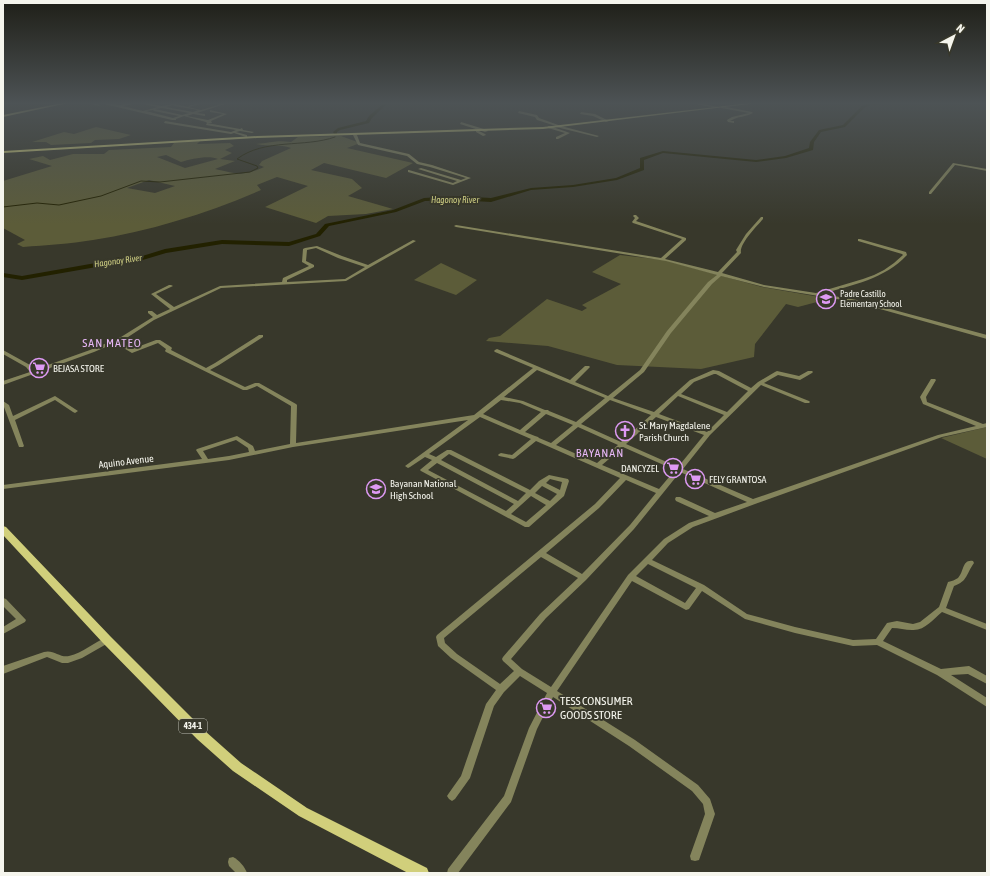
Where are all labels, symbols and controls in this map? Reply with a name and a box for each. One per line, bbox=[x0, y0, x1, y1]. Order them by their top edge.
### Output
north arrow bbox=[934, 16, 974, 56]
text: N bbox=[954, 22, 967, 35]
water label: Hagonoy River bbox=[431, 195, 479, 205]
water label: Hagonoy River bbox=[93, 253, 143, 269]
school or university icon: Padre Castillo Elementary School bbox=[815, 288, 837, 310]
place label: Padre Castillo Elementary School bbox=[840, 289, 902, 309]
district label: SAN MATEO bbox=[82, 336, 142, 350]
supermarket icon: BEJASA STORE bbox=[28, 357, 50, 379]
place label: BEJASA STORE bbox=[53, 363, 105, 374]
church icon: St. Mary Magdalene Parish Church bbox=[614, 420, 636, 442]
place label: St. Mary Magdalene Parish Church bbox=[639, 420, 711, 443]
district label: BAYANAN bbox=[576, 446, 624, 460]
street label: Aquino Avenue bbox=[98, 453, 155, 470]
supermarket icon: DANCYZEL bbox=[662, 457, 684, 479]
place label: DANCYZEL bbox=[621, 463, 659, 474]
supermarket icon: FELY GRANTOSA bbox=[684, 468, 706, 490]
place label: FELY GRANTOSA bbox=[709, 474, 767, 485]
school or university icon: Bayanan National High School bbox=[365, 478, 387, 500]
place label: Bayanan National High School bbox=[390, 478, 457, 501]
place label: TESS CONSUMER GOODS STORE bbox=[560, 694, 633, 722]
supermarket icon: TESS CONSUMER GOODS STORE bbox=[535, 697, 557, 719]
road number: 434-1 bbox=[179, 719, 207, 733]

